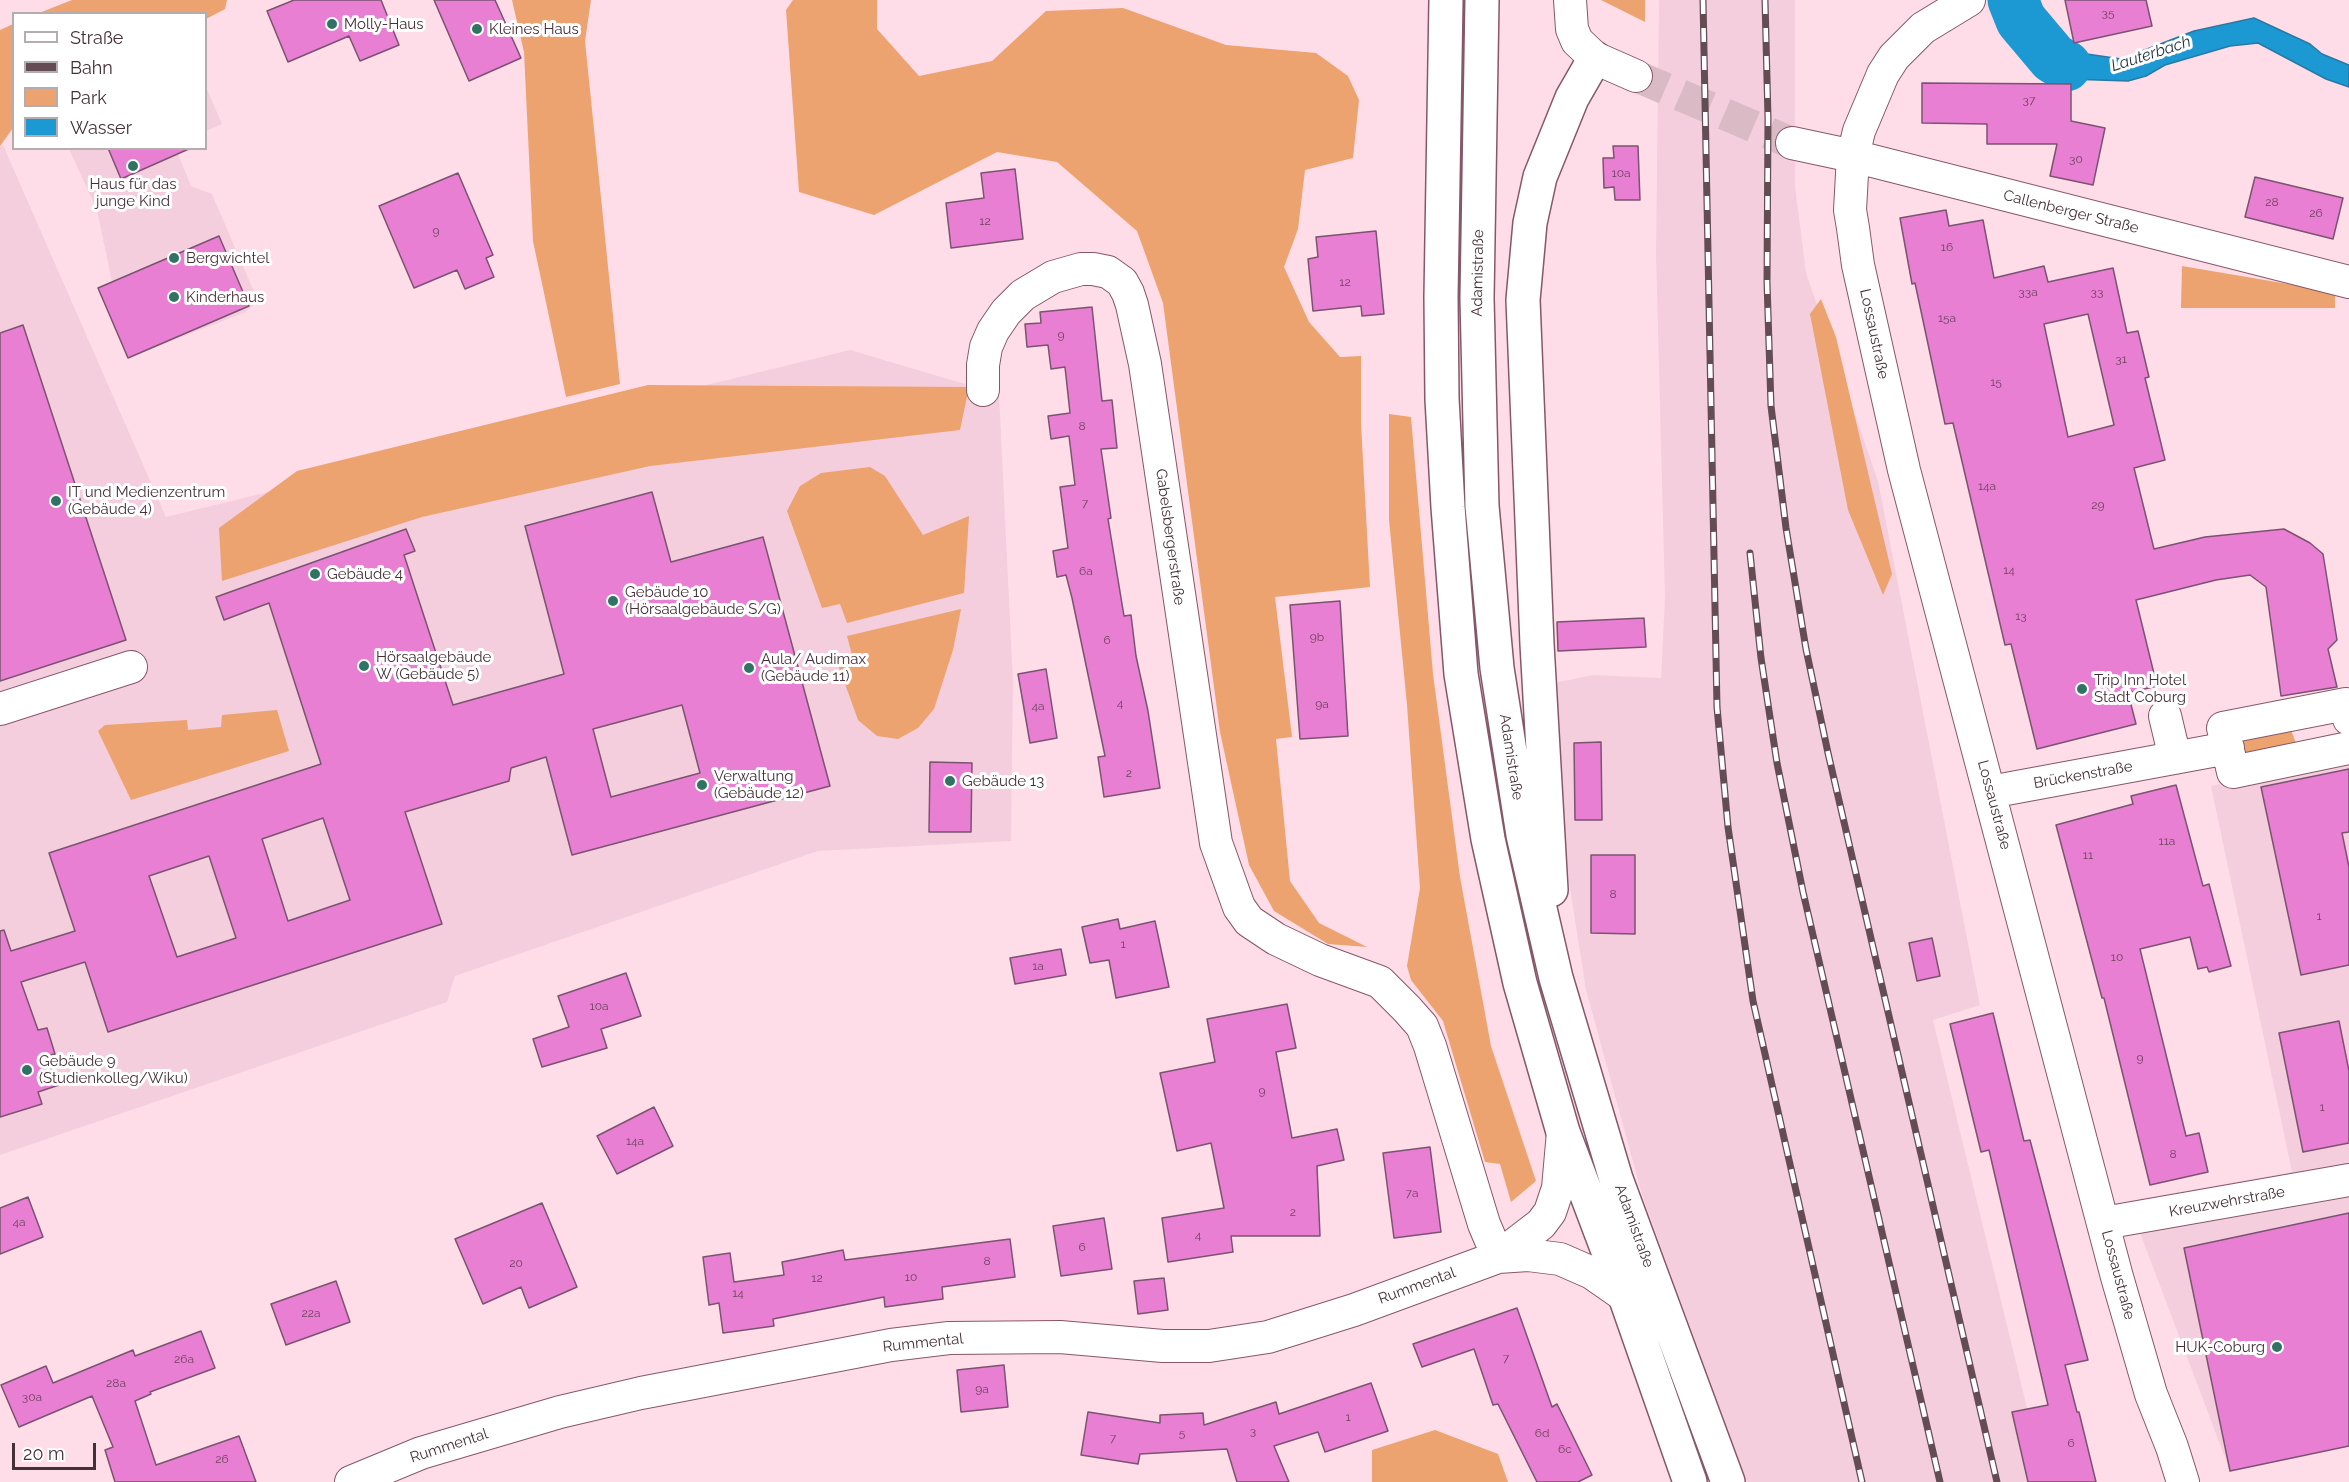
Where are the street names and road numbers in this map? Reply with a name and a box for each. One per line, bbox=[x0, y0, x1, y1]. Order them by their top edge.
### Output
street label: Callenberger Straße bbox=[2001, 186, 2141, 238]
street label: Adamistraße bbox=[1468, 229, 1488, 317]
street label: Lossaustraße bbox=[1856, 287, 1892, 381]
street label: Gabelsbergerstraße bbox=[1152, 468, 1188, 606]
street label: Adamistraße bbox=[1495, 713, 1527, 801]
street label: Brückenstraße bbox=[2032, 757, 2134, 793]
street label: Lossaustraße bbox=[1973, 758, 2015, 852]
street label: Adamistraße bbox=[1611, 1182, 1657, 1270]
street label: Kreuzwehrstraße bbox=[2168, 1183, 2286, 1221]
street label: Lossaustraße bbox=[2097, 1228, 2139, 1322]
street label: Rummental bbox=[1376, 1264, 1458, 1308]
street label: Rummental bbox=[882, 1330, 964, 1356]
street label: Rummental bbox=[408, 1425, 490, 1467]

